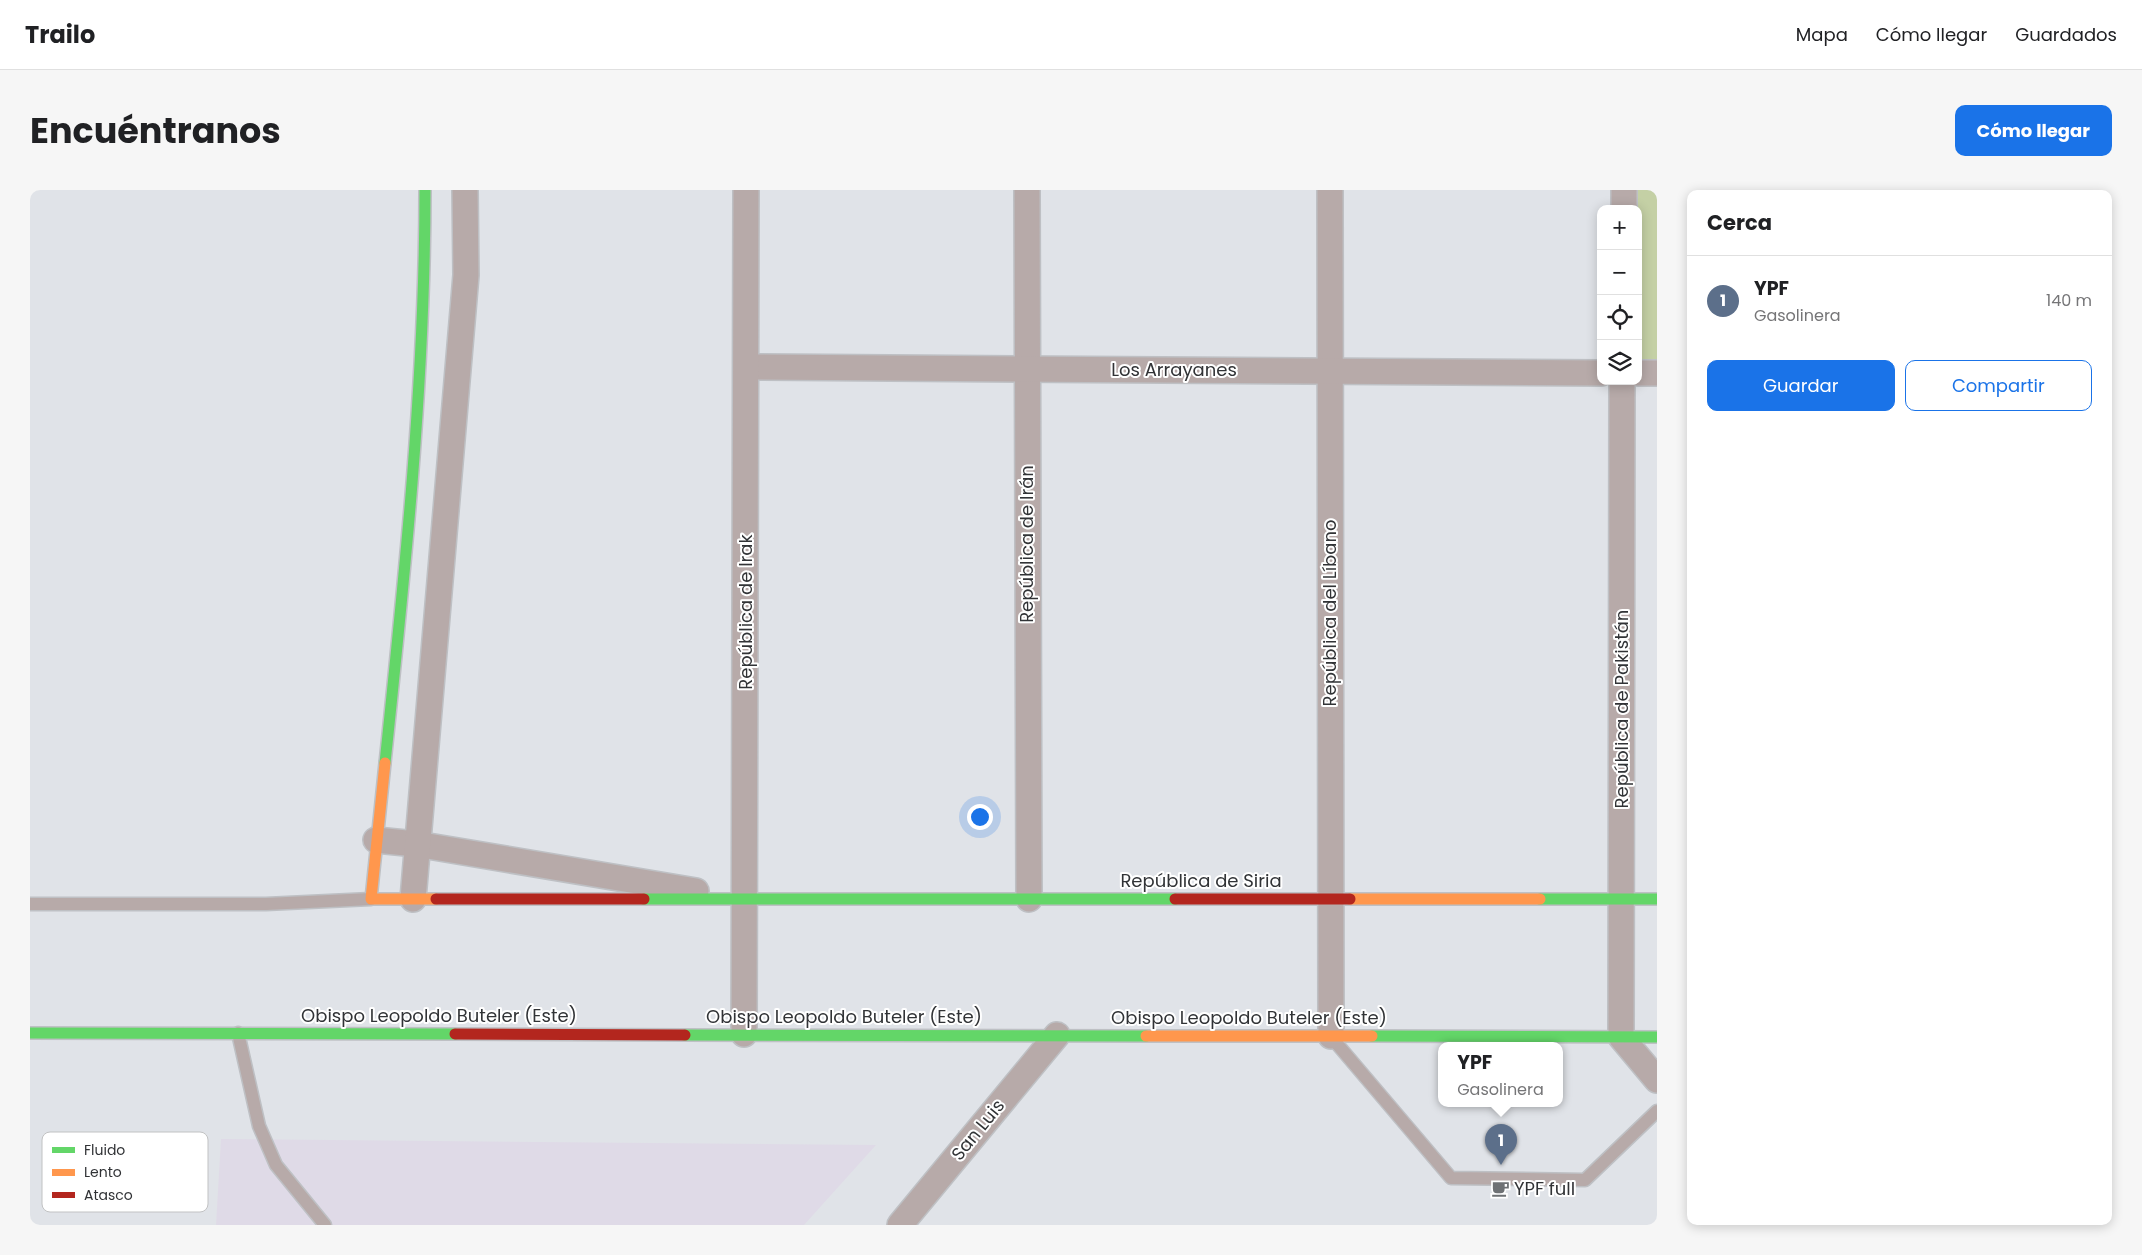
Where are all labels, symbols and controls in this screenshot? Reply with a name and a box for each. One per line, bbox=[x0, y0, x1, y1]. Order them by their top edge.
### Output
text: Trailo bbox=[25, 18, 95, 51]
text: Mapa bbox=[1796, 22, 1848, 47]
text: Cómo llegar bbox=[1876, 22, 1987, 47]
text: Guardados bbox=[2015, 22, 2117, 47]
button: Cómo llegar bbox=[1955, 105, 2112, 156]
text: Encuéntranos bbox=[30, 106, 281, 155]
map controls bbox=[1597, 205, 1642, 385]
button: + bbox=[1597, 205, 1642, 250]
text: Cerca bbox=[1707, 208, 1772, 237]
button: − bbox=[1597, 250, 1642, 295]
text: YPF bbox=[1754, 275, 1789, 302]
text: 1 bbox=[1720, 289, 1726, 312]
text: 140 m bbox=[2046, 289, 2092, 312]
button: locate bbox=[1597, 295, 1642, 340]
text: Gasolinera bbox=[1754, 304, 1841, 327]
button: layers bbox=[1597, 340, 1642, 385]
street label: Los Arrayanes bbox=[1111, 357, 1237, 382]
button: Guardar bbox=[1707, 360, 1895, 411]
button: Compartir bbox=[1905, 360, 2092, 411]
street label: República de Irán bbox=[1014, 465, 1039, 623]
street label: República del Líbano bbox=[1317, 520, 1342, 706]
street label: República de Irak bbox=[733, 534, 758, 690]
street label: República de Pakistán bbox=[1609, 610, 1634, 808]
your location bbox=[967, 804, 993, 830]
street label: República de Siria bbox=[1120, 868, 1282, 893]
street label: Obispo Leopoldo Buteler (Este) bbox=[301, 1003, 577, 1028]
street label: Obispo Leopoldo Buteler (Este) bbox=[706, 1004, 982, 1029]
street label: Obispo Leopoldo Buteler (Este) bbox=[1111, 1005, 1387, 1030]
popup bbox=[1438, 1042, 1563, 1107]
text: YPF bbox=[1457, 1049, 1492, 1076]
text: Gasolinera bbox=[1457, 1078, 1544, 1101]
street label: San Luis bbox=[945, 1094, 1010, 1166]
pin: 1 bbox=[1485, 1124, 1517, 1165]
legend bbox=[42, 1132, 208, 1212]
text: Fluido bbox=[84, 1140, 125, 1160]
text: Lento bbox=[84, 1162, 122, 1182]
place label: YPF full bbox=[1514, 1176, 1575, 1201]
cafe icon: YPF full bbox=[1490, 1179, 1510, 1199]
text: Atasco bbox=[84, 1185, 133, 1205]

